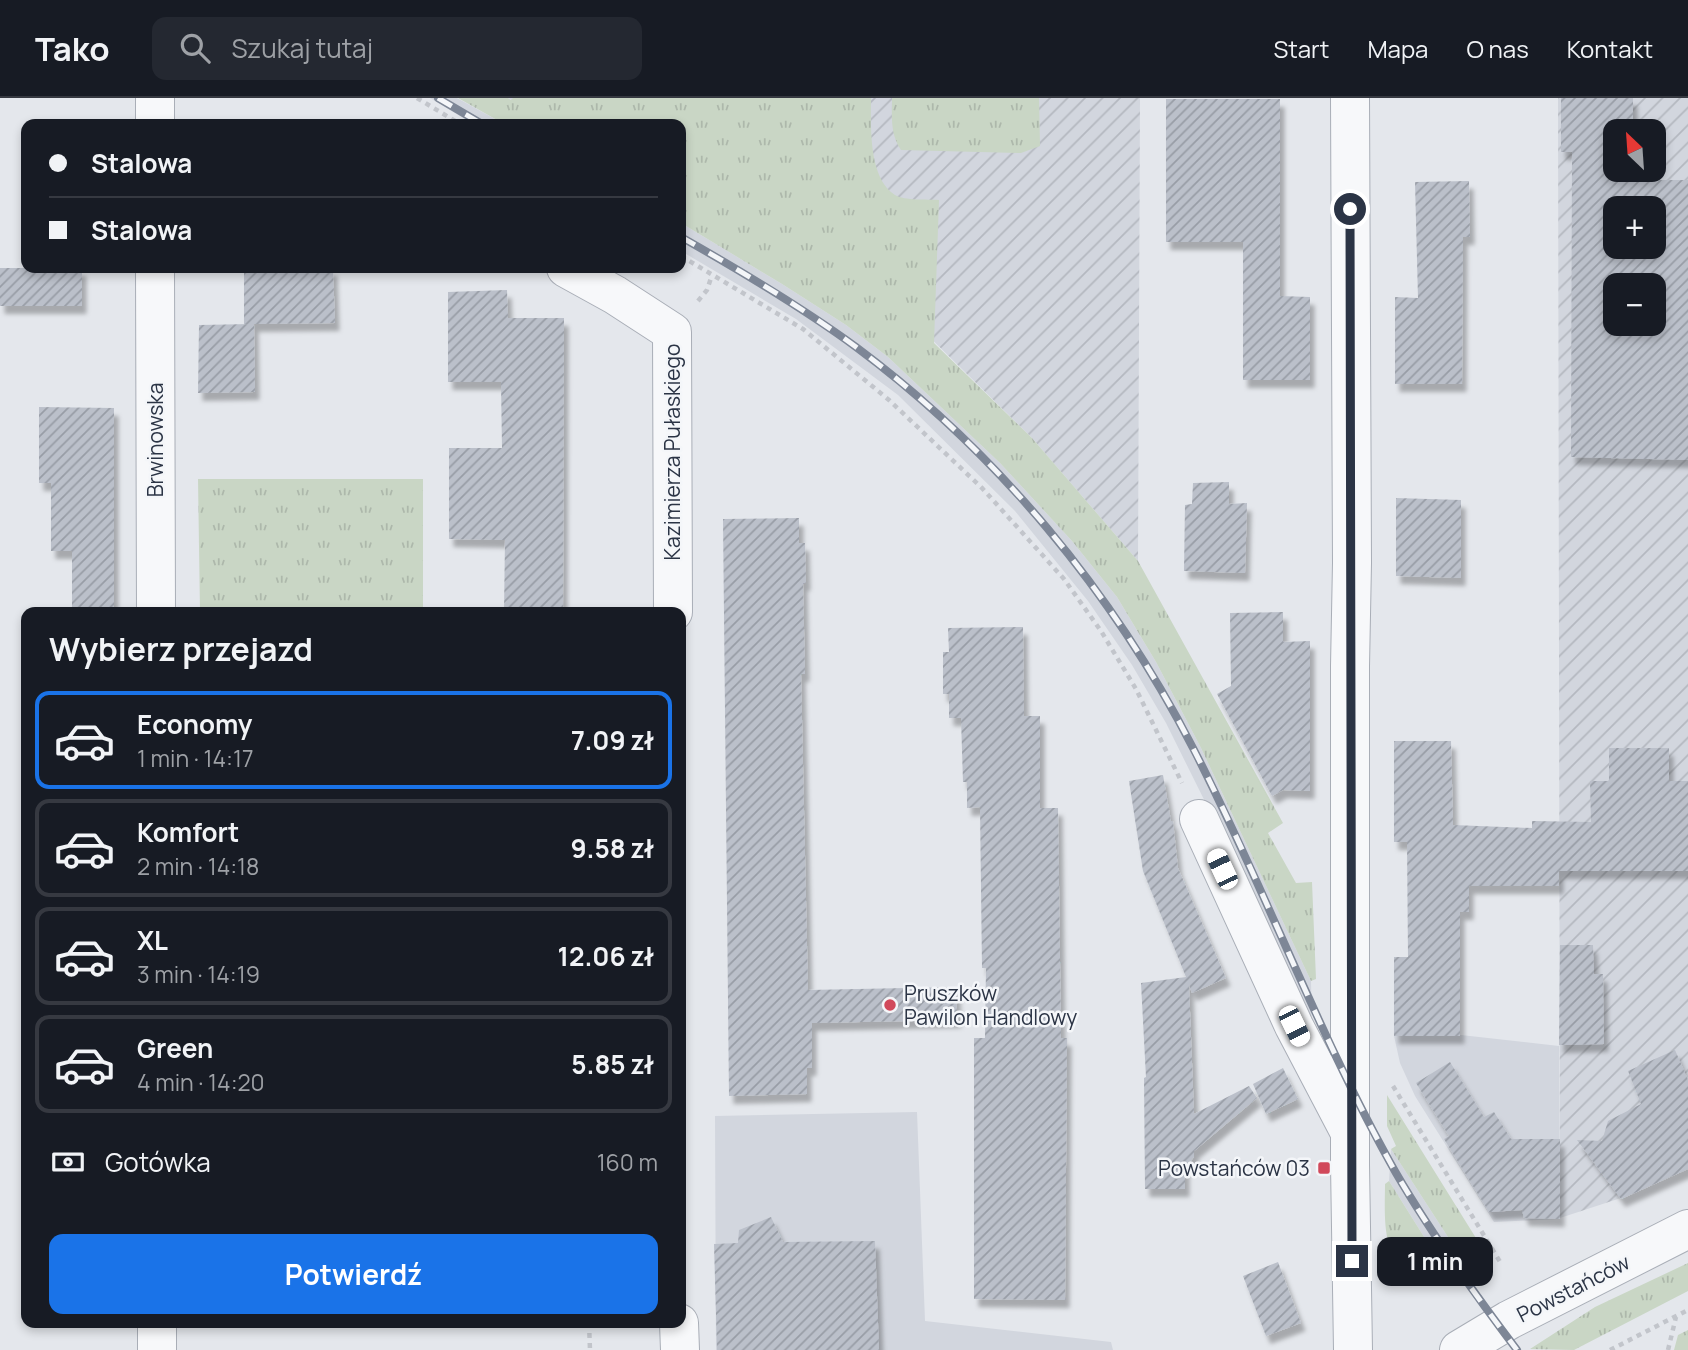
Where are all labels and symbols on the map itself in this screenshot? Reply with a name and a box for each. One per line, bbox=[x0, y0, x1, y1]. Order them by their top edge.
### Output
north arrow bbox=[1603, 119, 1666, 182]
route start bbox=[1334, 193, 1366, 225]
street label: Kazimierza Pułaskiego bbox=[658, 344, 686, 560]
street label: Brwinowska bbox=[141, 383, 169, 497]
car bbox=[1204, 846, 1241, 892]
place label: Pruszków Pawilon Handlowy bbox=[904, 979, 1077, 1031]
marker: Pruszków Pawilon Handlowy bbox=[882, 997, 898, 1013]
car bbox=[1276, 1003, 1313, 1049]
place label: Powstańców 03 bbox=[1158, 1154, 1310, 1182]
marker: Powstańców 03 bbox=[1316, 1160, 1332, 1176]
callout: 1 min bbox=[1376, 1236, 1492, 1286]
route end bbox=[1336, 1245, 1368, 1277]
street label: Powstańców bbox=[1512, 1248, 1634, 1328]

